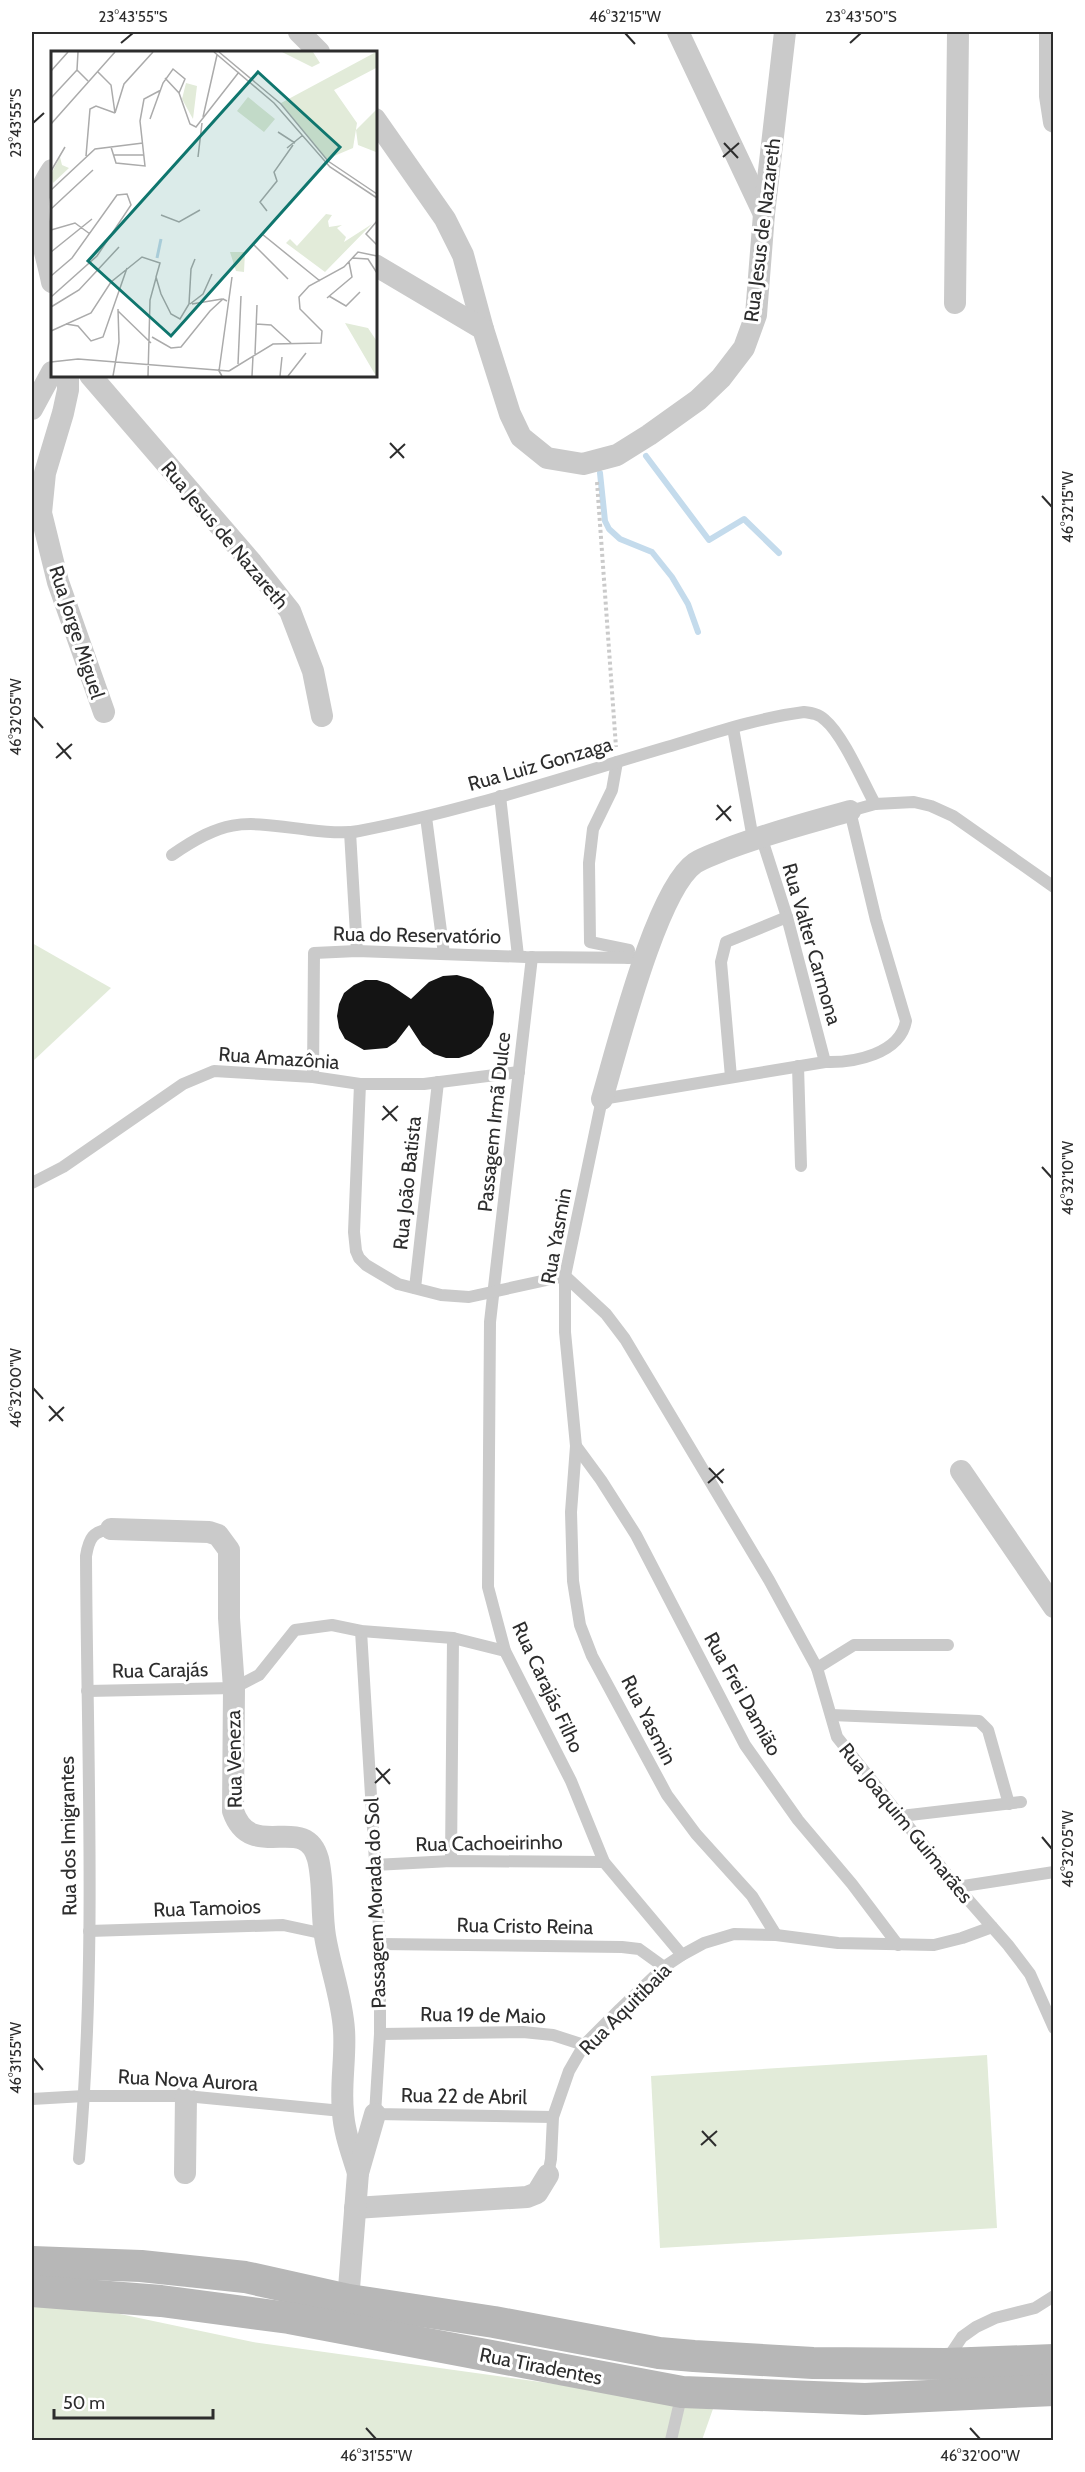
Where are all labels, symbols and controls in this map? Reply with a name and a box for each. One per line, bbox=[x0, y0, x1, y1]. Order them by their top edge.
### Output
text: 23°43'55"S bbox=[98, 8, 168, 26]
text: 46°32'15"W bbox=[589, 8, 662, 26]
text: 23°43'50"S bbox=[825, 8, 897, 26]
inset map bbox=[51, 51, 376, 376]
text: 23°43'55"S bbox=[7, 88, 25, 158]
street label: Rua Jesus de Nazareth bbox=[739, 137, 785, 323]
street label: Rua Jesus de Nazareth bbox=[156, 456, 294, 614]
text: 46°32'15"W bbox=[1059, 470, 1077, 543]
street label: Rua Jorge Miguel bbox=[44, 562, 110, 702]
text: 46°32'05"W bbox=[7, 677, 25, 756]
street label: Rua Luiz Gonzaga bbox=[465, 732, 615, 796]
street label: Rua Valter Carmona bbox=[777, 860, 847, 1028]
street label: Rua do Reservatório bbox=[333, 922, 501, 948]
street label: Passagem Irmã Dulce bbox=[473, 1031, 515, 1213]
street label: Rua Amazônia bbox=[218, 1042, 341, 1074]
street label: Rua João Batista bbox=[388, 1115, 426, 1251]
text: 46°32'10"W bbox=[1059, 1140, 1077, 1215]
street label: Rua Yasmin bbox=[536, 1186, 576, 1286]
text: 46°32'00"W bbox=[7, 1347, 25, 1428]
street label: Rua Carajás Filho bbox=[507, 1618, 589, 1756]
street label: Rua Frei Damião bbox=[699, 1628, 787, 1760]
street label: Rua Carajás bbox=[112, 1657, 208, 1683]
street label: Rua Yasmin bbox=[616, 1671, 682, 1769]
street label: Rua Veneza bbox=[221, 1709, 247, 1808]
street label: Rua Joaquim Guimarães bbox=[834, 1738, 978, 1908]
street label: Rua dos Imigrantes bbox=[55, 1756, 81, 1916]
street label: Passagem Morada do Sol bbox=[359, 1797, 391, 2009]
text: 46°32'05"W bbox=[1059, 1809, 1077, 1888]
street label: Rua Cachoeirinho bbox=[415, 1830, 563, 1856]
street label: Rua Tamoios bbox=[153, 1894, 261, 1922]
street label: Rua Cristo Reina bbox=[457, 1913, 594, 1939]
street label: Rua Aquitibaia bbox=[574, 1958, 676, 2060]
street label: Rua 19 de Maio bbox=[420, 2002, 546, 2028]
text: 46°31'55"W bbox=[7, 2021, 25, 2094]
street label: Rua Nova Aurora bbox=[117, 2064, 259, 2096]
street label: Rua 22 de Abril bbox=[401, 2083, 528, 2109]
street label: Rua Tiradentes bbox=[478, 2342, 604, 2390]
scale bar bbox=[54, 2382, 213, 2420]
text: 50 m bbox=[63, 2392, 105, 2414]
text: 46°31'55"W bbox=[340, 2447, 413, 2465]
text: 46°32'00"W bbox=[940, 2447, 1021, 2465]

